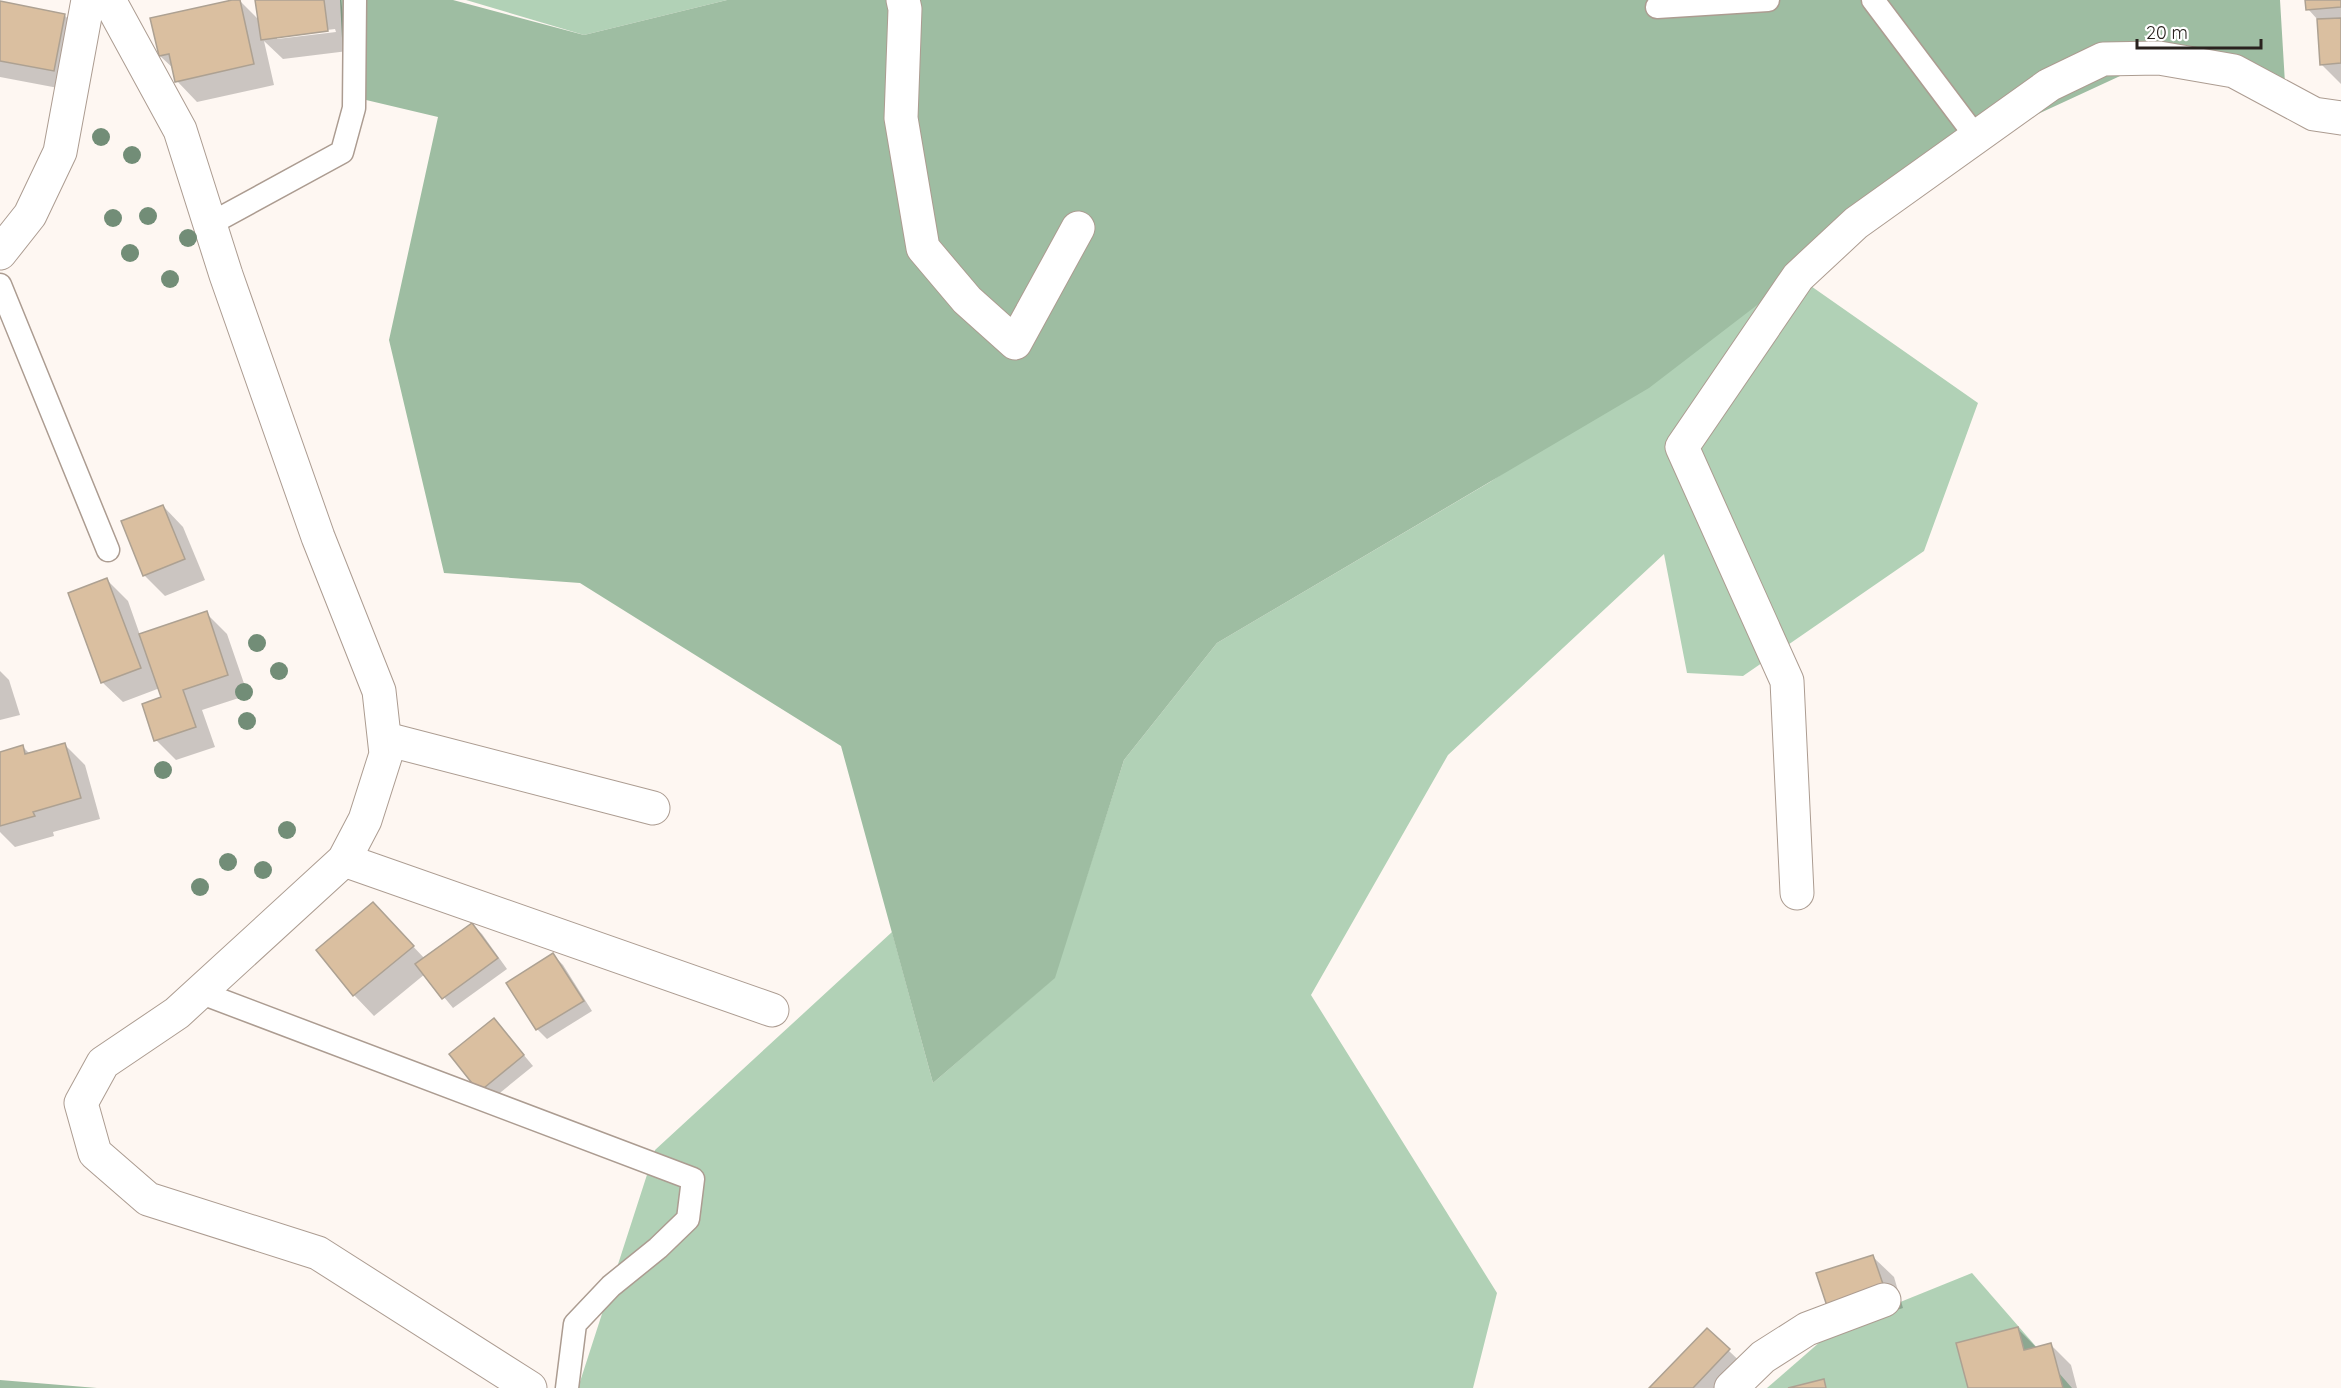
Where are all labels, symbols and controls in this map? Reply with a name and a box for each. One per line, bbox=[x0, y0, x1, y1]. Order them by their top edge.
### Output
scale bar bbox=[2137, 12, 2262, 50]
text: 20 m bbox=[2146, 21, 2188, 44]

